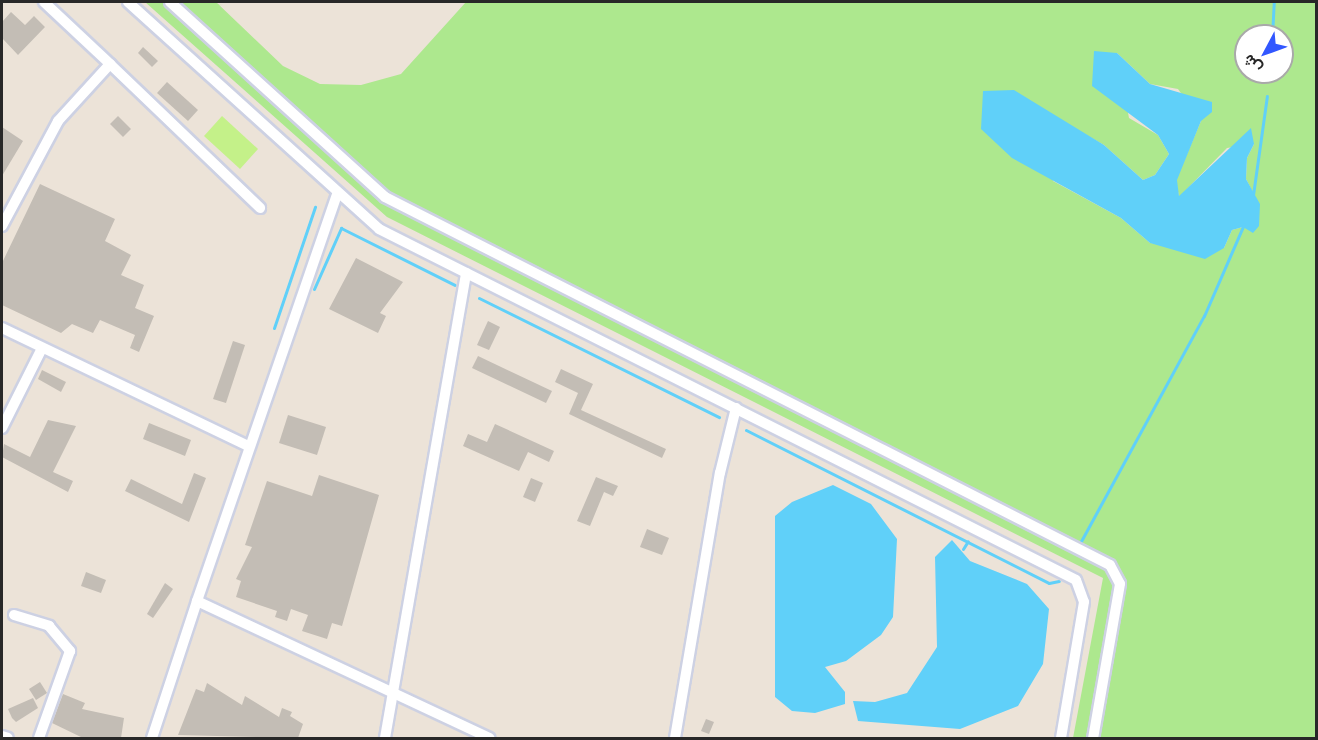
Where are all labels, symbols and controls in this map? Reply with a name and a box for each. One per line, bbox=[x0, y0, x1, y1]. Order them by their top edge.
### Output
north arrow bbox=[1234, 24, 1294, 84]
text: ش bbox=[1238, 51, 1265, 78]

